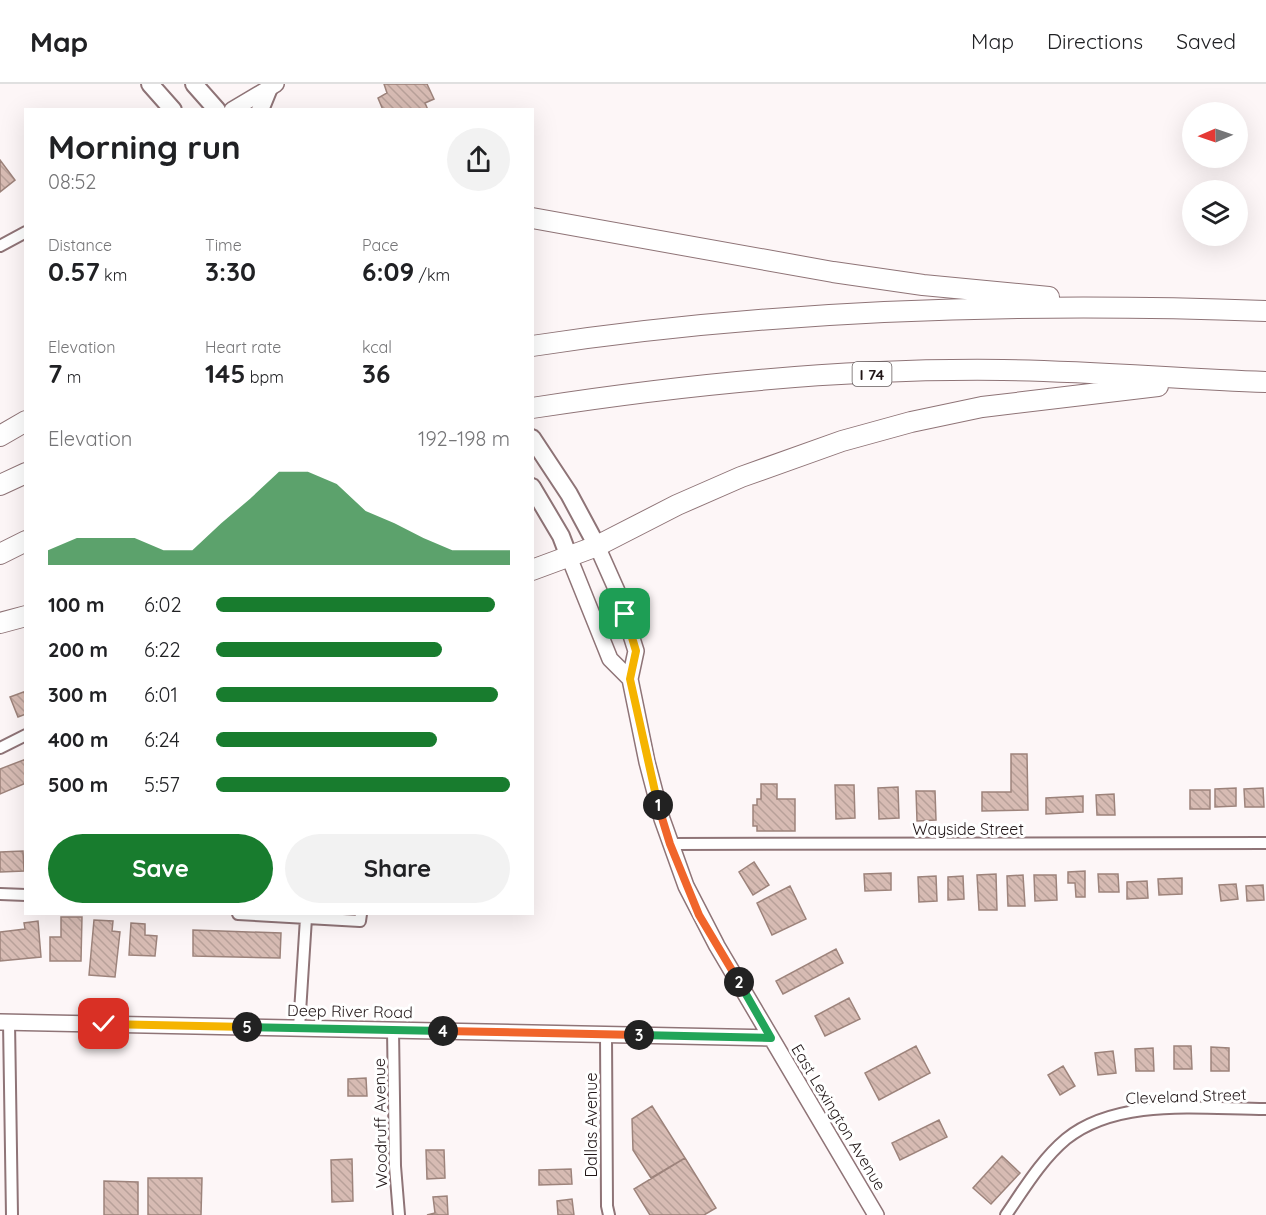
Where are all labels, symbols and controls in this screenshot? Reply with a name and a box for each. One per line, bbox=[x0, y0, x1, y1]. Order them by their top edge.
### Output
text: Map bbox=[30, 24, 88, 59]
text: Map bbox=[971, 28, 1014, 54]
text: Directions bbox=[1047, 28, 1143, 54]
text: Saved bbox=[1176, 28, 1236, 54]
north arrow bbox=[1182, 102, 1248, 168]
map controls bbox=[1182, 102, 1248, 246]
text: Morning run bbox=[48, 126, 241, 167]
button: share bbox=[447, 128, 510, 191]
text: 08:52 bbox=[48, 169, 96, 194]
button: layers bbox=[1182, 180, 1248, 246]
text: Distance bbox=[48, 235, 112, 255]
text: Time bbox=[205, 235, 242, 255]
text: Pace bbox=[362, 235, 398, 255]
text: 0.57 bbox=[48, 255, 100, 288]
text: 3:30 bbox=[205, 255, 256, 288]
text: 6:09 bbox=[362, 255, 414, 288]
text: km bbox=[100, 265, 127, 285]
text: /km bbox=[414, 265, 450, 285]
text: Elevation bbox=[48, 337, 115, 357]
text: Heart rate bbox=[205, 337, 281, 357]
text: kcal bbox=[362, 337, 392, 357]
text: 7 bbox=[48, 357, 62, 390]
text: 145 bbox=[205, 357, 245, 390]
text: 36 bbox=[362, 357, 390, 390]
road number: I 74 bbox=[852, 362, 892, 386]
text: m bbox=[62, 367, 81, 387]
text: bpm bbox=[245, 367, 284, 387]
text: Elevation bbox=[48, 426, 132, 451]
text: 192–198 m bbox=[418, 426, 510, 451]
pin bbox=[599, 588, 650, 639]
text: 100 m bbox=[48, 592, 104, 617]
text: 6:02 bbox=[144, 592, 181, 617]
icon: arrive bbox=[608, 597, 641, 630]
text: 200 m bbox=[48, 637, 108, 662]
text: 6:22 bbox=[144, 637, 181, 662]
text: 300 m bbox=[48, 682, 107, 707]
text: 6:01 bbox=[144, 682, 178, 707]
text: 400 m bbox=[48, 727, 108, 752]
text: 6:24 bbox=[144, 727, 180, 752]
text: 500 m bbox=[48, 772, 108, 797]
text: 5:57 bbox=[144, 772, 180, 797]
pin: 1 bbox=[643, 790, 673, 820]
text: 1 bbox=[655, 795, 661, 815]
street label: Wayside Street bbox=[912, 819, 1024, 839]
button: Save bbox=[48, 834, 273, 903]
button: Share bbox=[285, 834, 510, 903]
pin: 2 bbox=[724, 967, 754, 997]
text: 2 bbox=[734, 972, 744, 992]
pin bbox=[78, 998, 129, 1049]
street label: Deep River Road bbox=[287, 1000, 413, 1022]
icon: check bbox=[87, 1007, 120, 1040]
pin: 5 bbox=[232, 1012, 262, 1042]
pin: 4 bbox=[428, 1016, 458, 1046]
text: 5 bbox=[242, 1017, 252, 1037]
pin: 3 bbox=[624, 1020, 654, 1050]
text: 4 bbox=[438, 1021, 448, 1041]
text: 3 bbox=[635, 1025, 643, 1045]
street label: East Lexington Avenue bbox=[787, 1040, 891, 1194]
street label: Woodruff Avenue bbox=[369, 1058, 391, 1188]
street label: Dallas Avenue bbox=[581, 1073, 601, 1177]
street label: Cleveland Street bbox=[1125, 1084, 1247, 1108]

